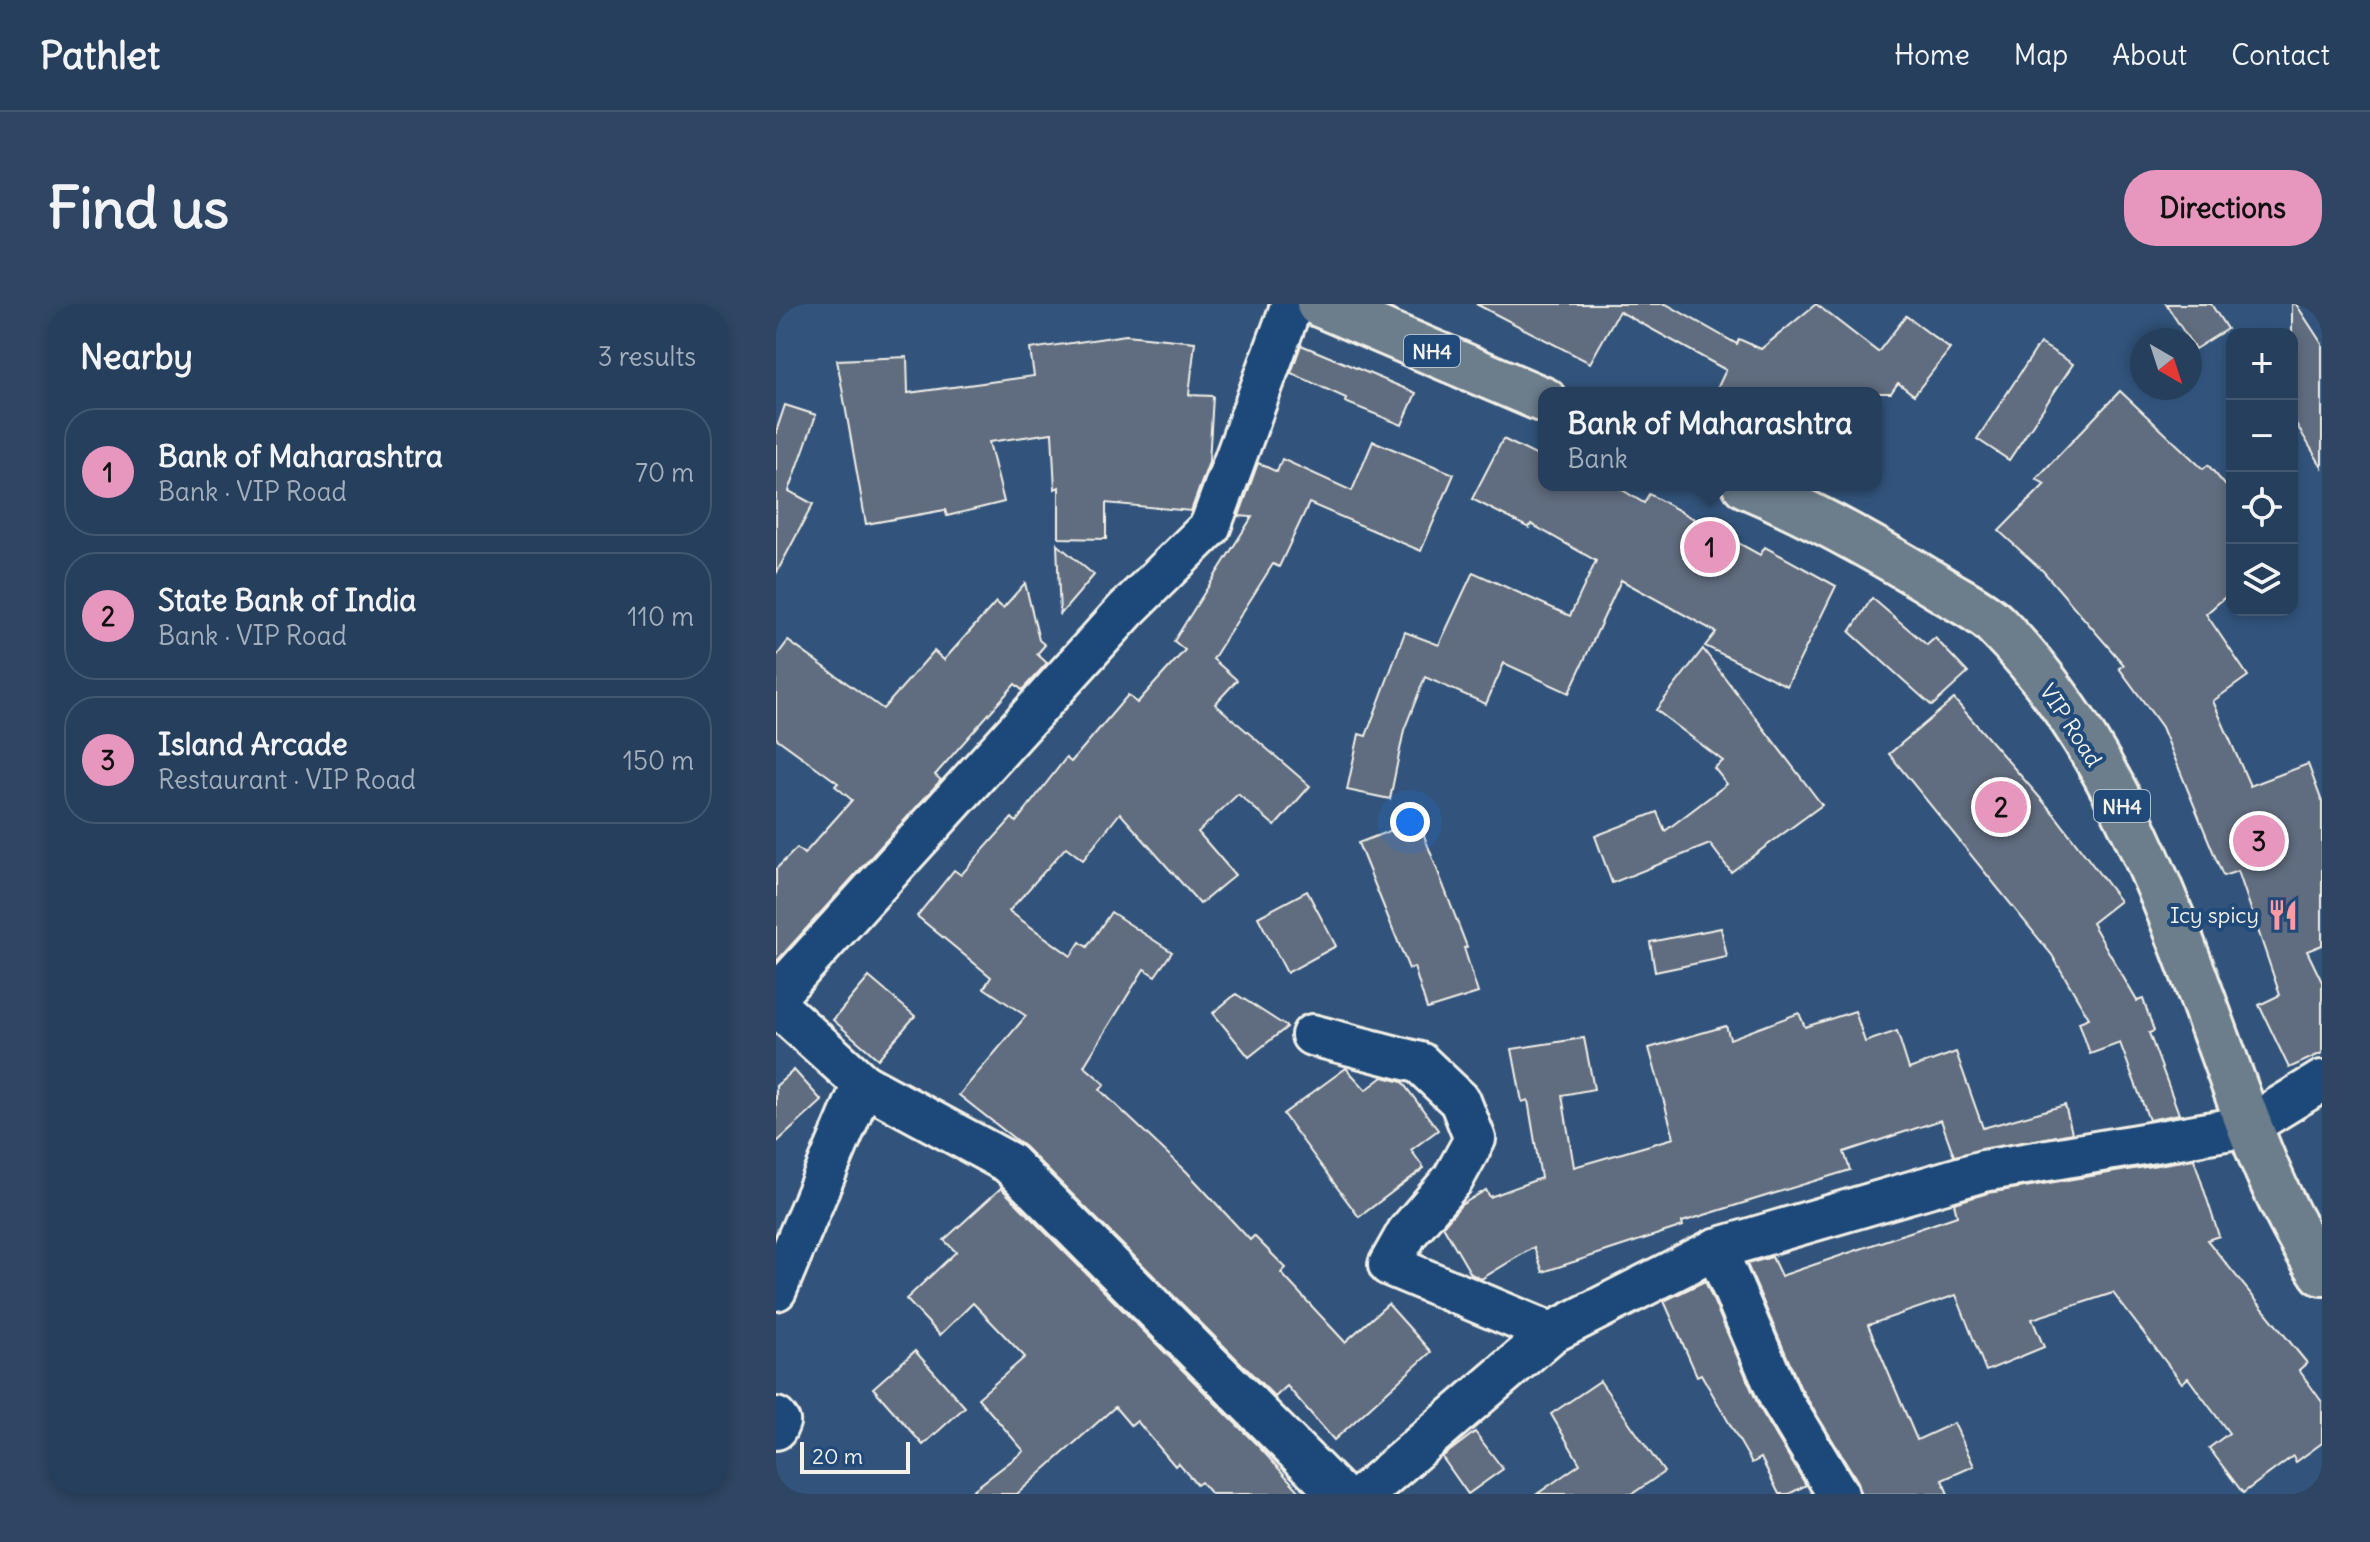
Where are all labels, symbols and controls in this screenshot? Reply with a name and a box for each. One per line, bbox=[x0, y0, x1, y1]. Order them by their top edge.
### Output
text: Pathlet bbox=[40, 32, 160, 79]
text: Home bbox=[1894, 37, 1970, 73]
text: Map bbox=[2014, 37, 2068, 73]
text: About bbox=[2112, 37, 2187, 73]
text: Contact bbox=[2231, 37, 2330, 73]
button: Directions bbox=[2124, 170, 2322, 246]
text: Find us bbox=[48, 173, 229, 243]
north arrow bbox=[2130, 328, 2202, 400]
map controls bbox=[2226, 328, 2298, 616]
button: + bbox=[2226, 328, 2298, 400]
text: Nearby bbox=[80, 335, 193, 378]
road number: NH4 bbox=[1404, 335, 1460, 367]
text: 3 results bbox=[598, 340, 696, 373]
popup bbox=[1538, 387, 1882, 491]
button: − bbox=[2226, 400, 2298, 472]
text: Bank of Maharashtra bbox=[1568, 404, 1852, 442]
text: Bank of Maharashtra bbox=[158, 437, 443, 475]
text: Bank bbox=[1568, 442, 1628, 475]
text: 1 bbox=[103, 456, 113, 489]
text: 70 m bbox=[635, 456, 694, 489]
button: locate bbox=[2226, 472, 2298, 544]
text: Bank · VIP Road bbox=[158, 475, 347, 508]
pin: 1 bbox=[1684, 517, 1736, 577]
button: layers bbox=[2226, 544, 2298, 616]
text: State Bank of India bbox=[158, 581, 416, 619]
text: 2 bbox=[101, 600, 115, 633]
text: 110 m bbox=[627, 600, 694, 633]
text: Bank · VIP Road bbox=[158, 619, 347, 652]
street label: VIP Road bbox=[2034, 678, 2108, 772]
text: Island Arcade bbox=[158, 725, 348, 763]
text: 3 bbox=[101, 744, 115, 777]
text: 150 m bbox=[623, 744, 694, 777]
text: Restaurant · VIP Road bbox=[158, 763, 416, 796]
pin: 2 bbox=[1975, 777, 2027, 837]
road number: NH4 bbox=[2094, 790, 2150, 822]
your location bbox=[1390, 802, 1430, 842]
pin: 3 bbox=[2233, 811, 2285, 871]
restaurant icon: Icy spicy bbox=[2266, 898, 2300, 932]
place label: Icy spicy bbox=[2170, 901, 2259, 929]
scale bar bbox=[800, 1438, 910, 1474]
text: 20 m bbox=[812, 1442, 863, 1470]

